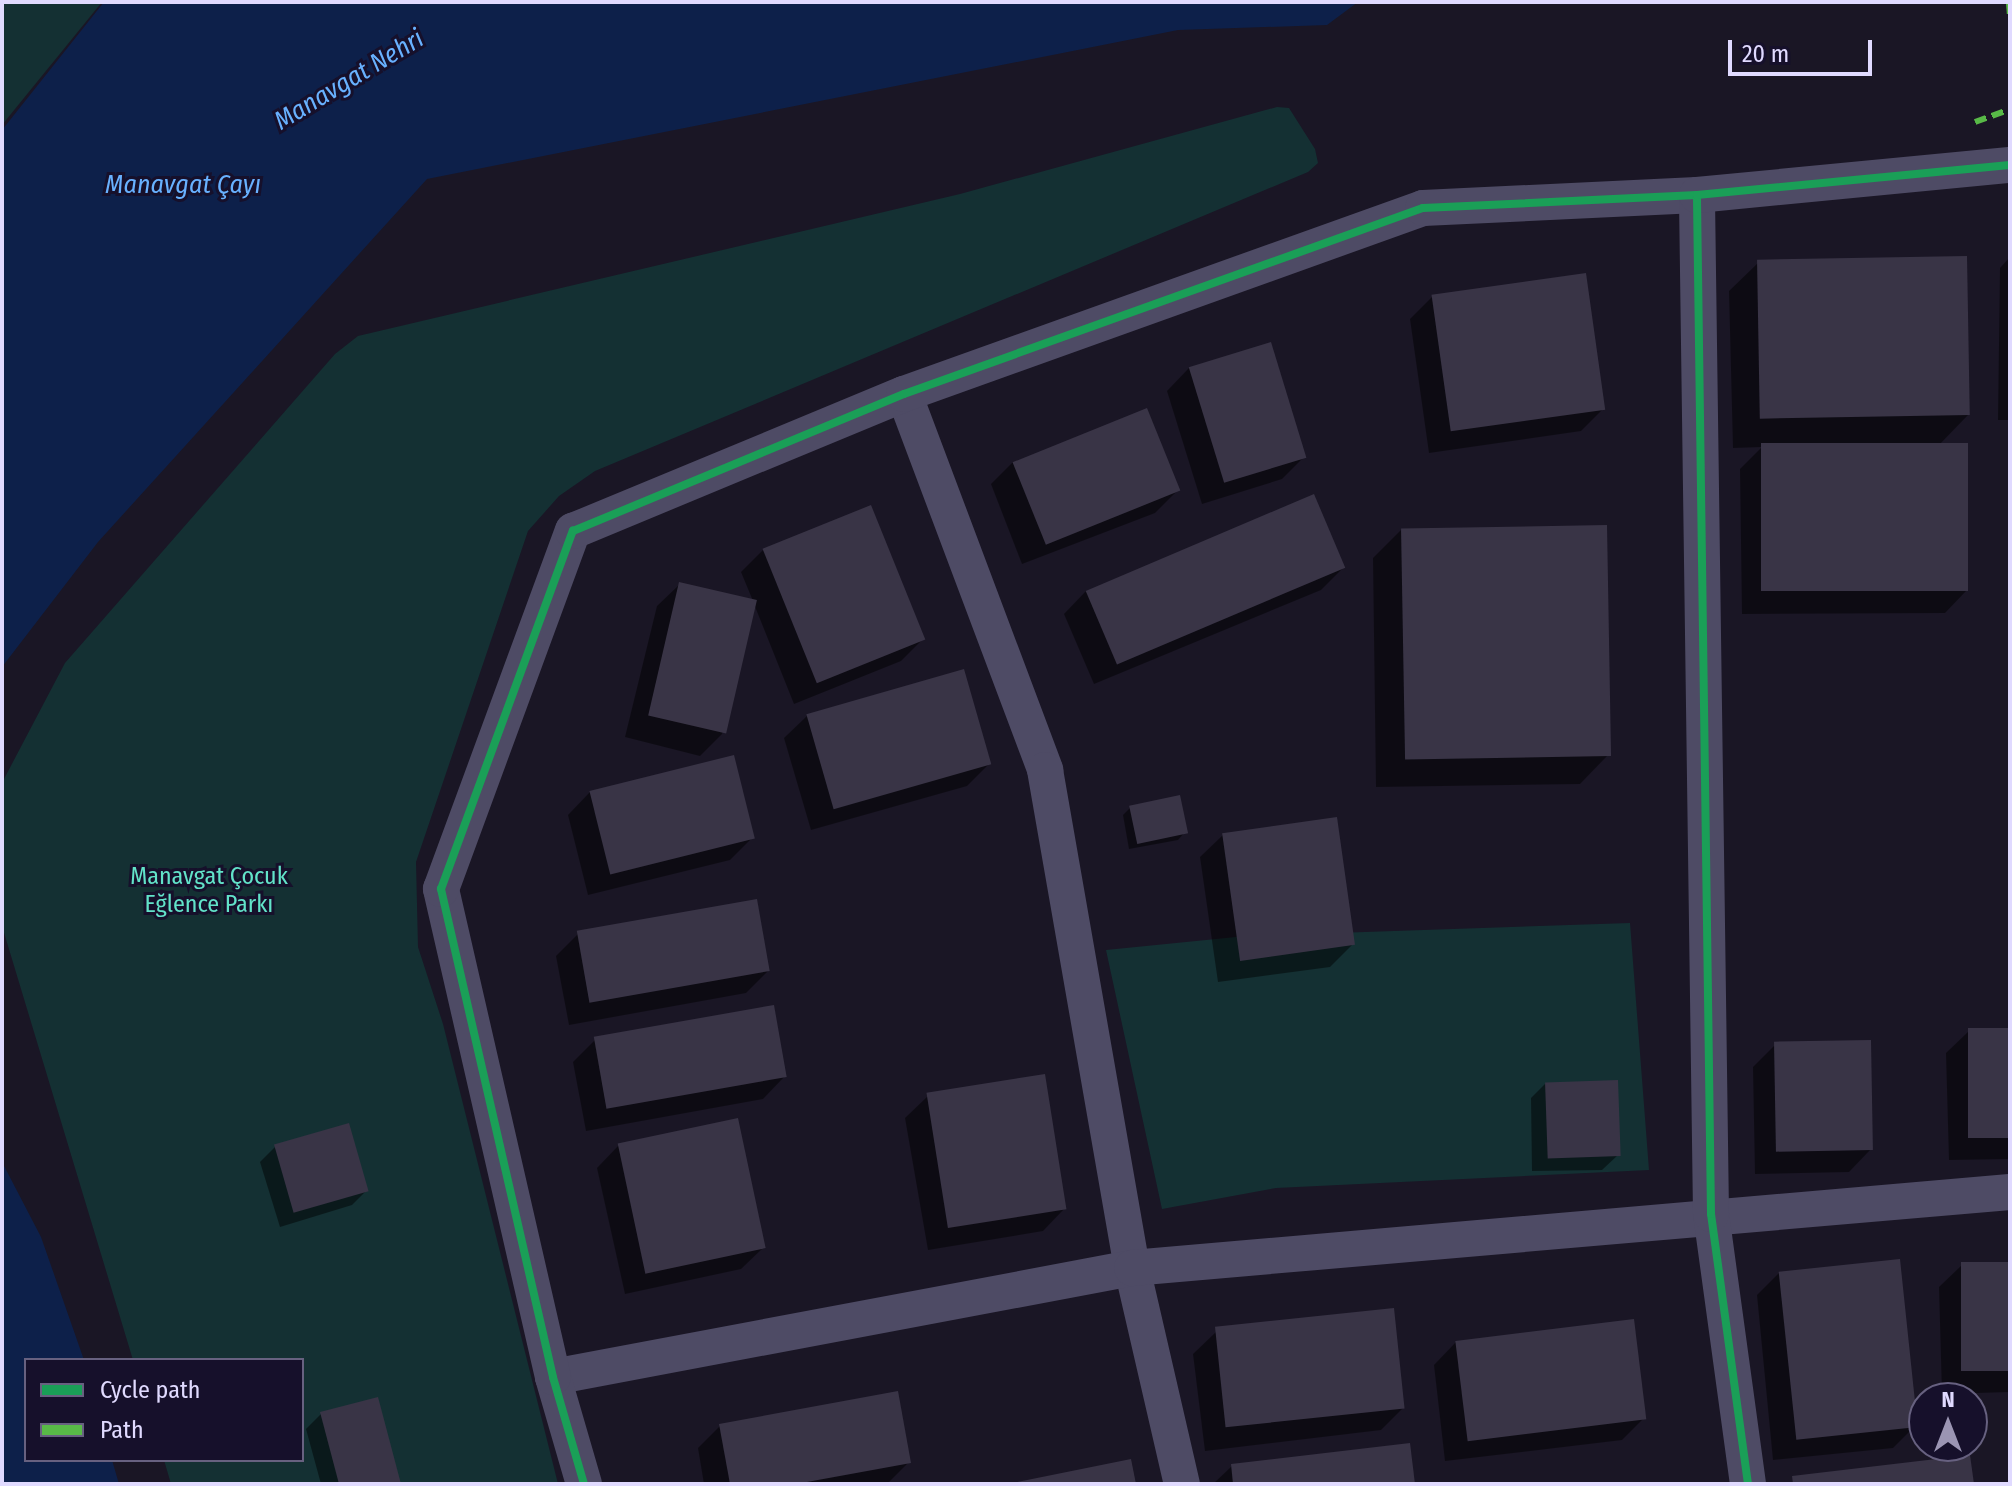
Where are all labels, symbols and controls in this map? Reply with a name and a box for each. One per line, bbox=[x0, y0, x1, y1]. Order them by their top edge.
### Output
water label: Manavgat Nehri bbox=[269, 23, 429, 137]
scale bar bbox=[1732, 24, 1876, 74]
text: 20 m bbox=[1742, 40, 1789, 68]
water label: Manavgat Çayı bbox=[105, 169, 261, 201]
park label: Manavgat Çocuk Eğlence Parkı bbox=[130, 863, 288, 919]
legend bbox=[24, 1358, 304, 1462]
text: Cycle path bbox=[100, 1376, 200, 1404]
north arrow bbox=[1908, 1382, 1988, 1462]
text: N bbox=[1941, 1386, 1955, 1413]
text: Path bbox=[100, 1416, 144, 1444]

